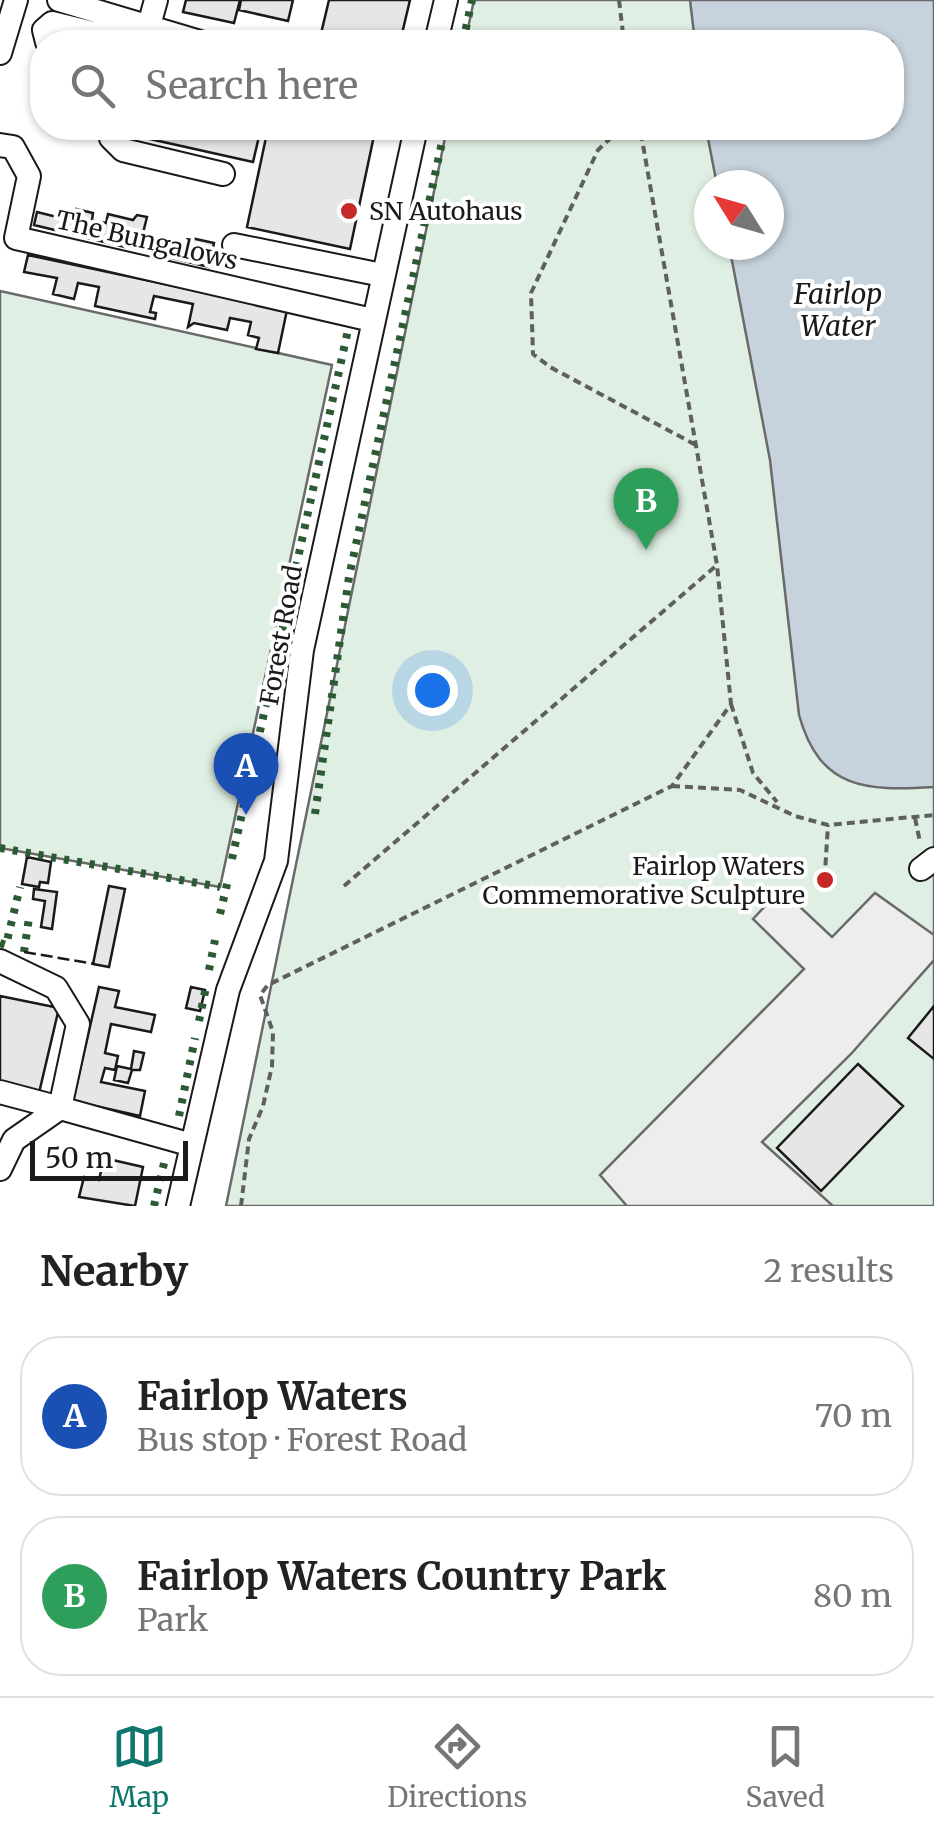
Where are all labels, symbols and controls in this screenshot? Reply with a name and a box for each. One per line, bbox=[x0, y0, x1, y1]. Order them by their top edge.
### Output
search box bbox=[30, 30, 904, 140]
icon: search bbox=[65, 58, 120, 113]
text: Search here bbox=[145, 62, 358, 109]
north arrow bbox=[694, 170, 784, 260]
place label: SN Autohaus bbox=[369, 195, 523, 227]
marker: SN Autohaus bbox=[338, 200, 360, 222]
street label: The Bungalows bbox=[53, 204, 241, 276]
water label: Fairlop Water bbox=[793, 276, 882, 344]
pin: B bbox=[614, 468, 678, 550]
street label: Forest Road bbox=[253, 563, 309, 707]
your location bbox=[407, 665, 458, 716]
pin: A bbox=[214, 732, 278, 815]
place label: Fairlop Waters Commemorative Sculpture bbox=[483, 850, 805, 911]
marker: Fairlop Waters Commemorative Sculpture bbox=[814, 869, 836, 891]
scale bar bbox=[30, 1136, 188, 1180]
text: 50 m bbox=[45, 1140, 113, 1176]
text: Nearby bbox=[40, 1245, 188, 1297]
text: 2 results bbox=[763, 1251, 894, 1291]
text: Fairlop Waters bbox=[137, 1373, 408, 1420]
text: A bbox=[63, 1396, 86, 1436]
text: 70 m bbox=[815, 1396, 892, 1436]
text: Bus stop · Forest Road bbox=[137, 1420, 467, 1460]
text: Fairlop Waters Country Park bbox=[137, 1553, 666, 1600]
text: B bbox=[63, 1576, 86, 1616]
text: 80 m bbox=[813, 1576, 892, 1616]
text: Park bbox=[137, 1600, 208, 1640]
tab: Map bbox=[109, 1719, 169, 1815]
tab: Directions bbox=[387, 1719, 527, 1815]
tab: Saved bbox=[745, 1719, 825, 1815]

